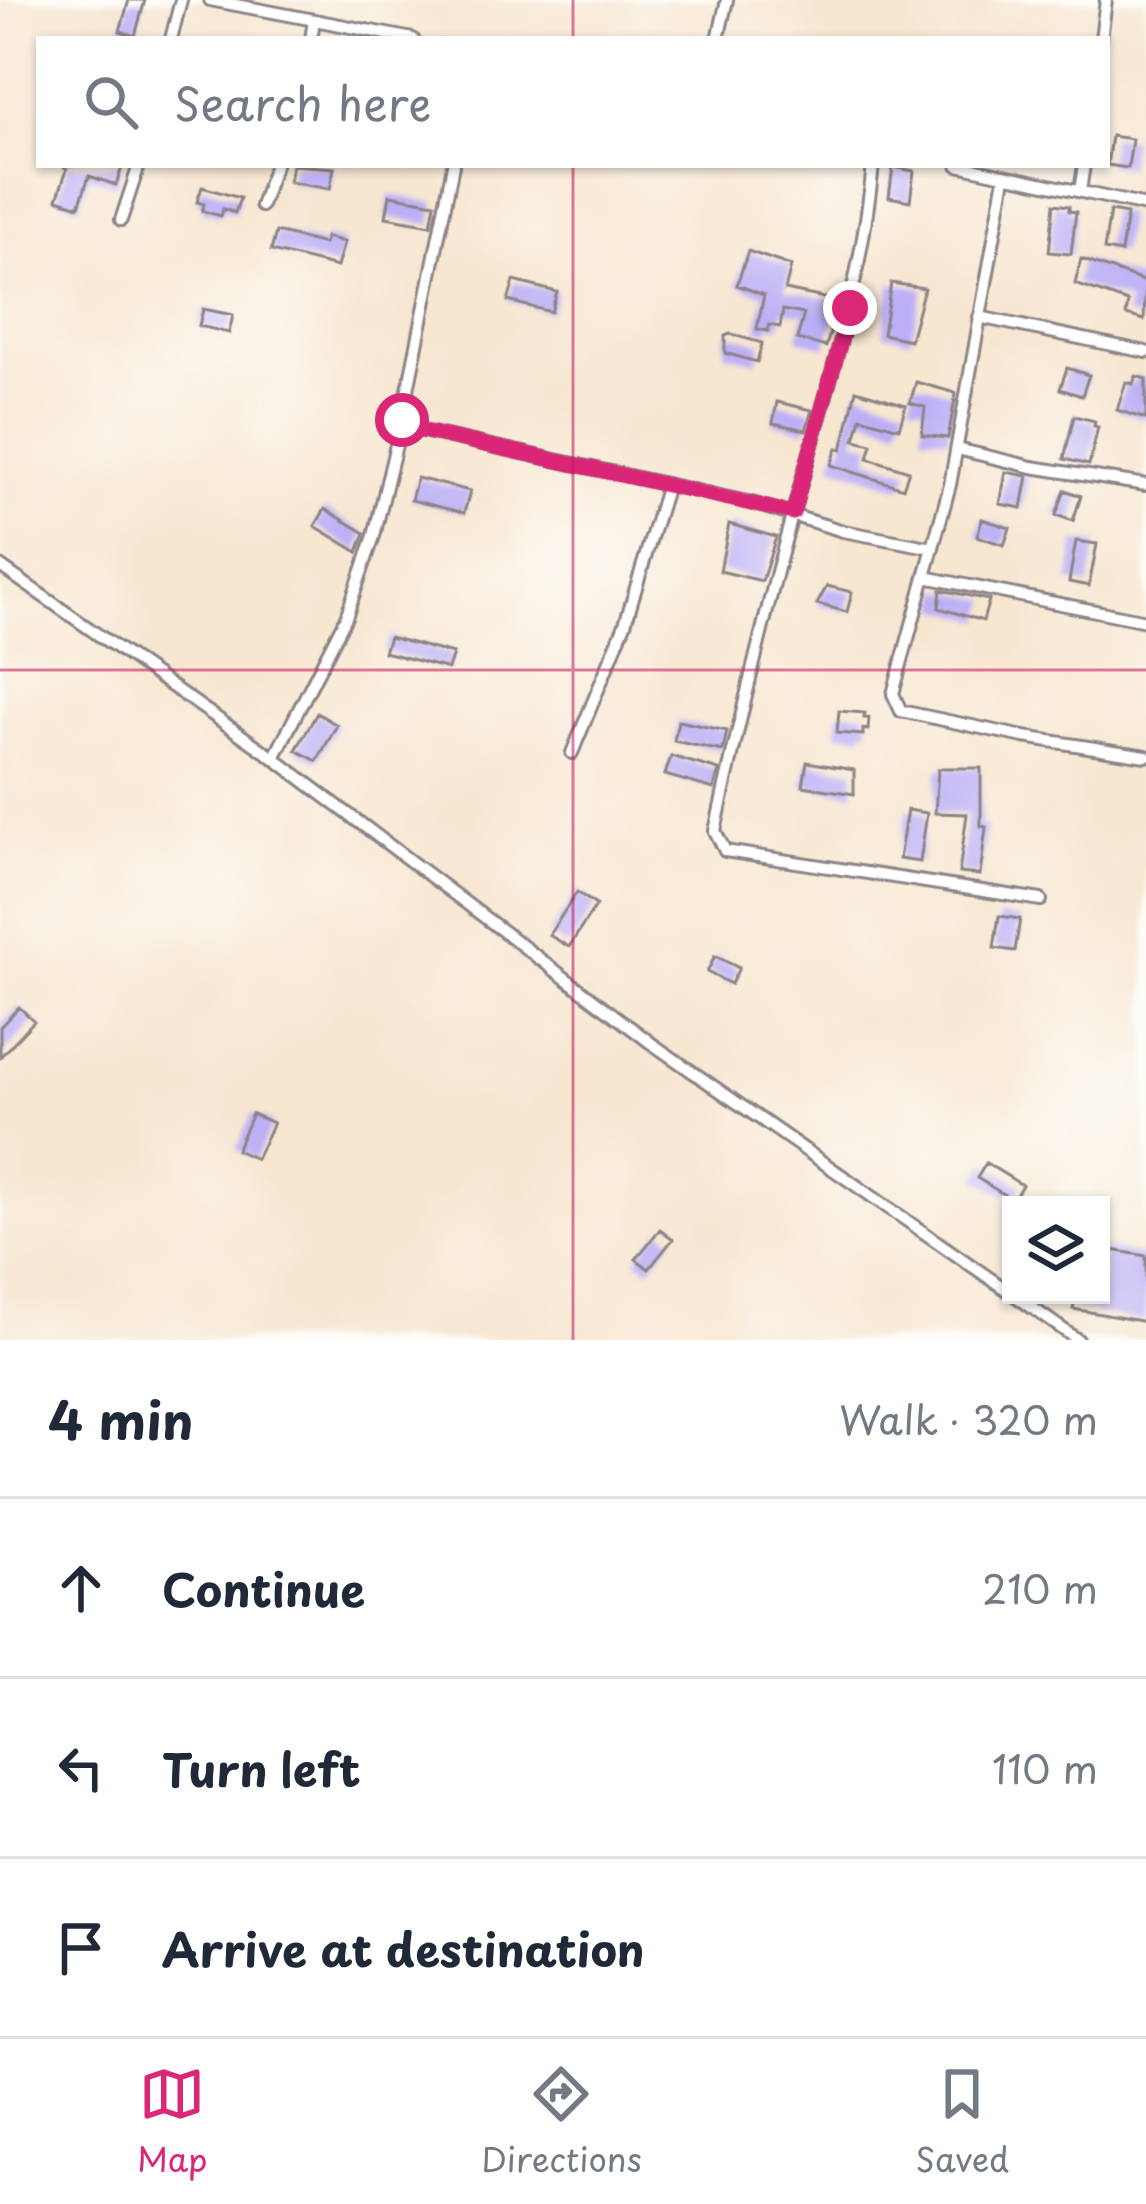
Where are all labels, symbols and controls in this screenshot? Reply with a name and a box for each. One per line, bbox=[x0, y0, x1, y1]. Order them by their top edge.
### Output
search box bbox=[36, 36, 1110, 168]
text: Search here bbox=[174, 68, 431, 136]
icon: search bbox=[78, 69, 144, 135]
route end bbox=[823, 281, 877, 335]
route start bbox=[375, 393, 429, 447]
map controls bbox=[1002, 1196, 1110, 1304]
button: layers bbox=[1002, 1196, 1110, 1304]
text: 4 min bbox=[48, 1380, 193, 1457]
text: Walk · 320 m bbox=[839, 1389, 1098, 1448]
text: Continue bbox=[162, 1554, 365, 1622]
icon: ahead bbox=[48, 1555, 114, 1621]
text: 210 m bbox=[982, 1558, 1098, 1617]
text: Turn left bbox=[162, 1734, 361, 1802]
icon: left bbox=[48, 1735, 114, 1801]
text: 110 m bbox=[992, 1738, 1098, 1797]
text: Arrive at destination bbox=[162, 1914, 645, 1982]
icon: arrive bbox=[48, 1915, 114, 1981]
tab: Map bbox=[137, 2061, 207, 2183]
tab: Directions bbox=[481, 2061, 642, 2183]
tab: Saved bbox=[915, 2061, 1009, 2183]

